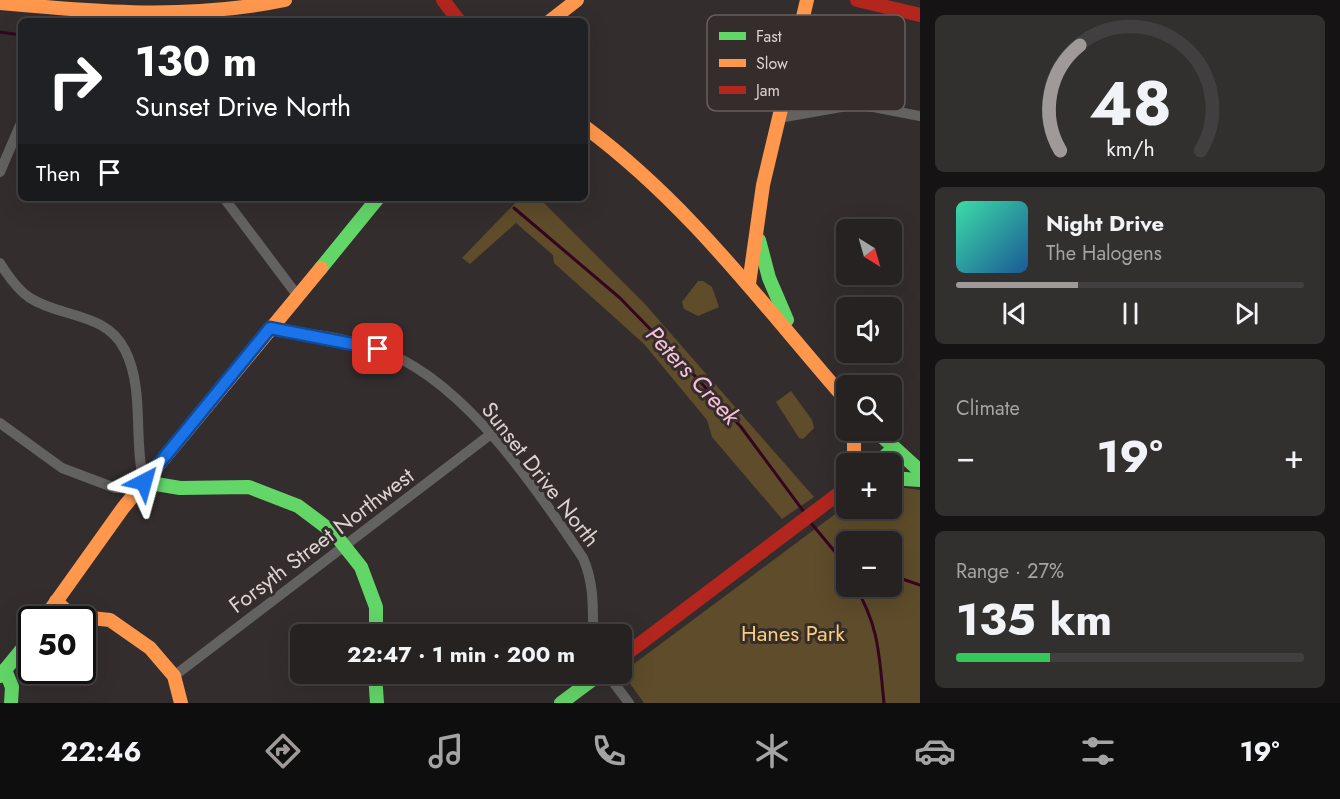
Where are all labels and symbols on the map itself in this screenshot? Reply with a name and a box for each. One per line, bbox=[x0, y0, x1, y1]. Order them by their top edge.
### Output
legend bbox=[707, 15, 905, 111]
text: Fast bbox=[756, 25, 782, 48]
text: Slow bbox=[756, 52, 788, 75]
text: Jam bbox=[754, 79, 780, 102]
north arrow bbox=[836, 219, 902, 285]
water label: Peters Creek bbox=[638, 318, 749, 434]
pin bbox=[352, 323, 403, 374]
street label: Sunset Drive North bbox=[474, 395, 608, 553]
position arrow bbox=[112, 450, 176, 514]
street label: Forsyth Street Northwest bbox=[222, 459, 421, 620]
speed limit sign: 50 bbox=[18, 606, 96, 684]
park label: Hanes Park bbox=[741, 617, 845, 649]

